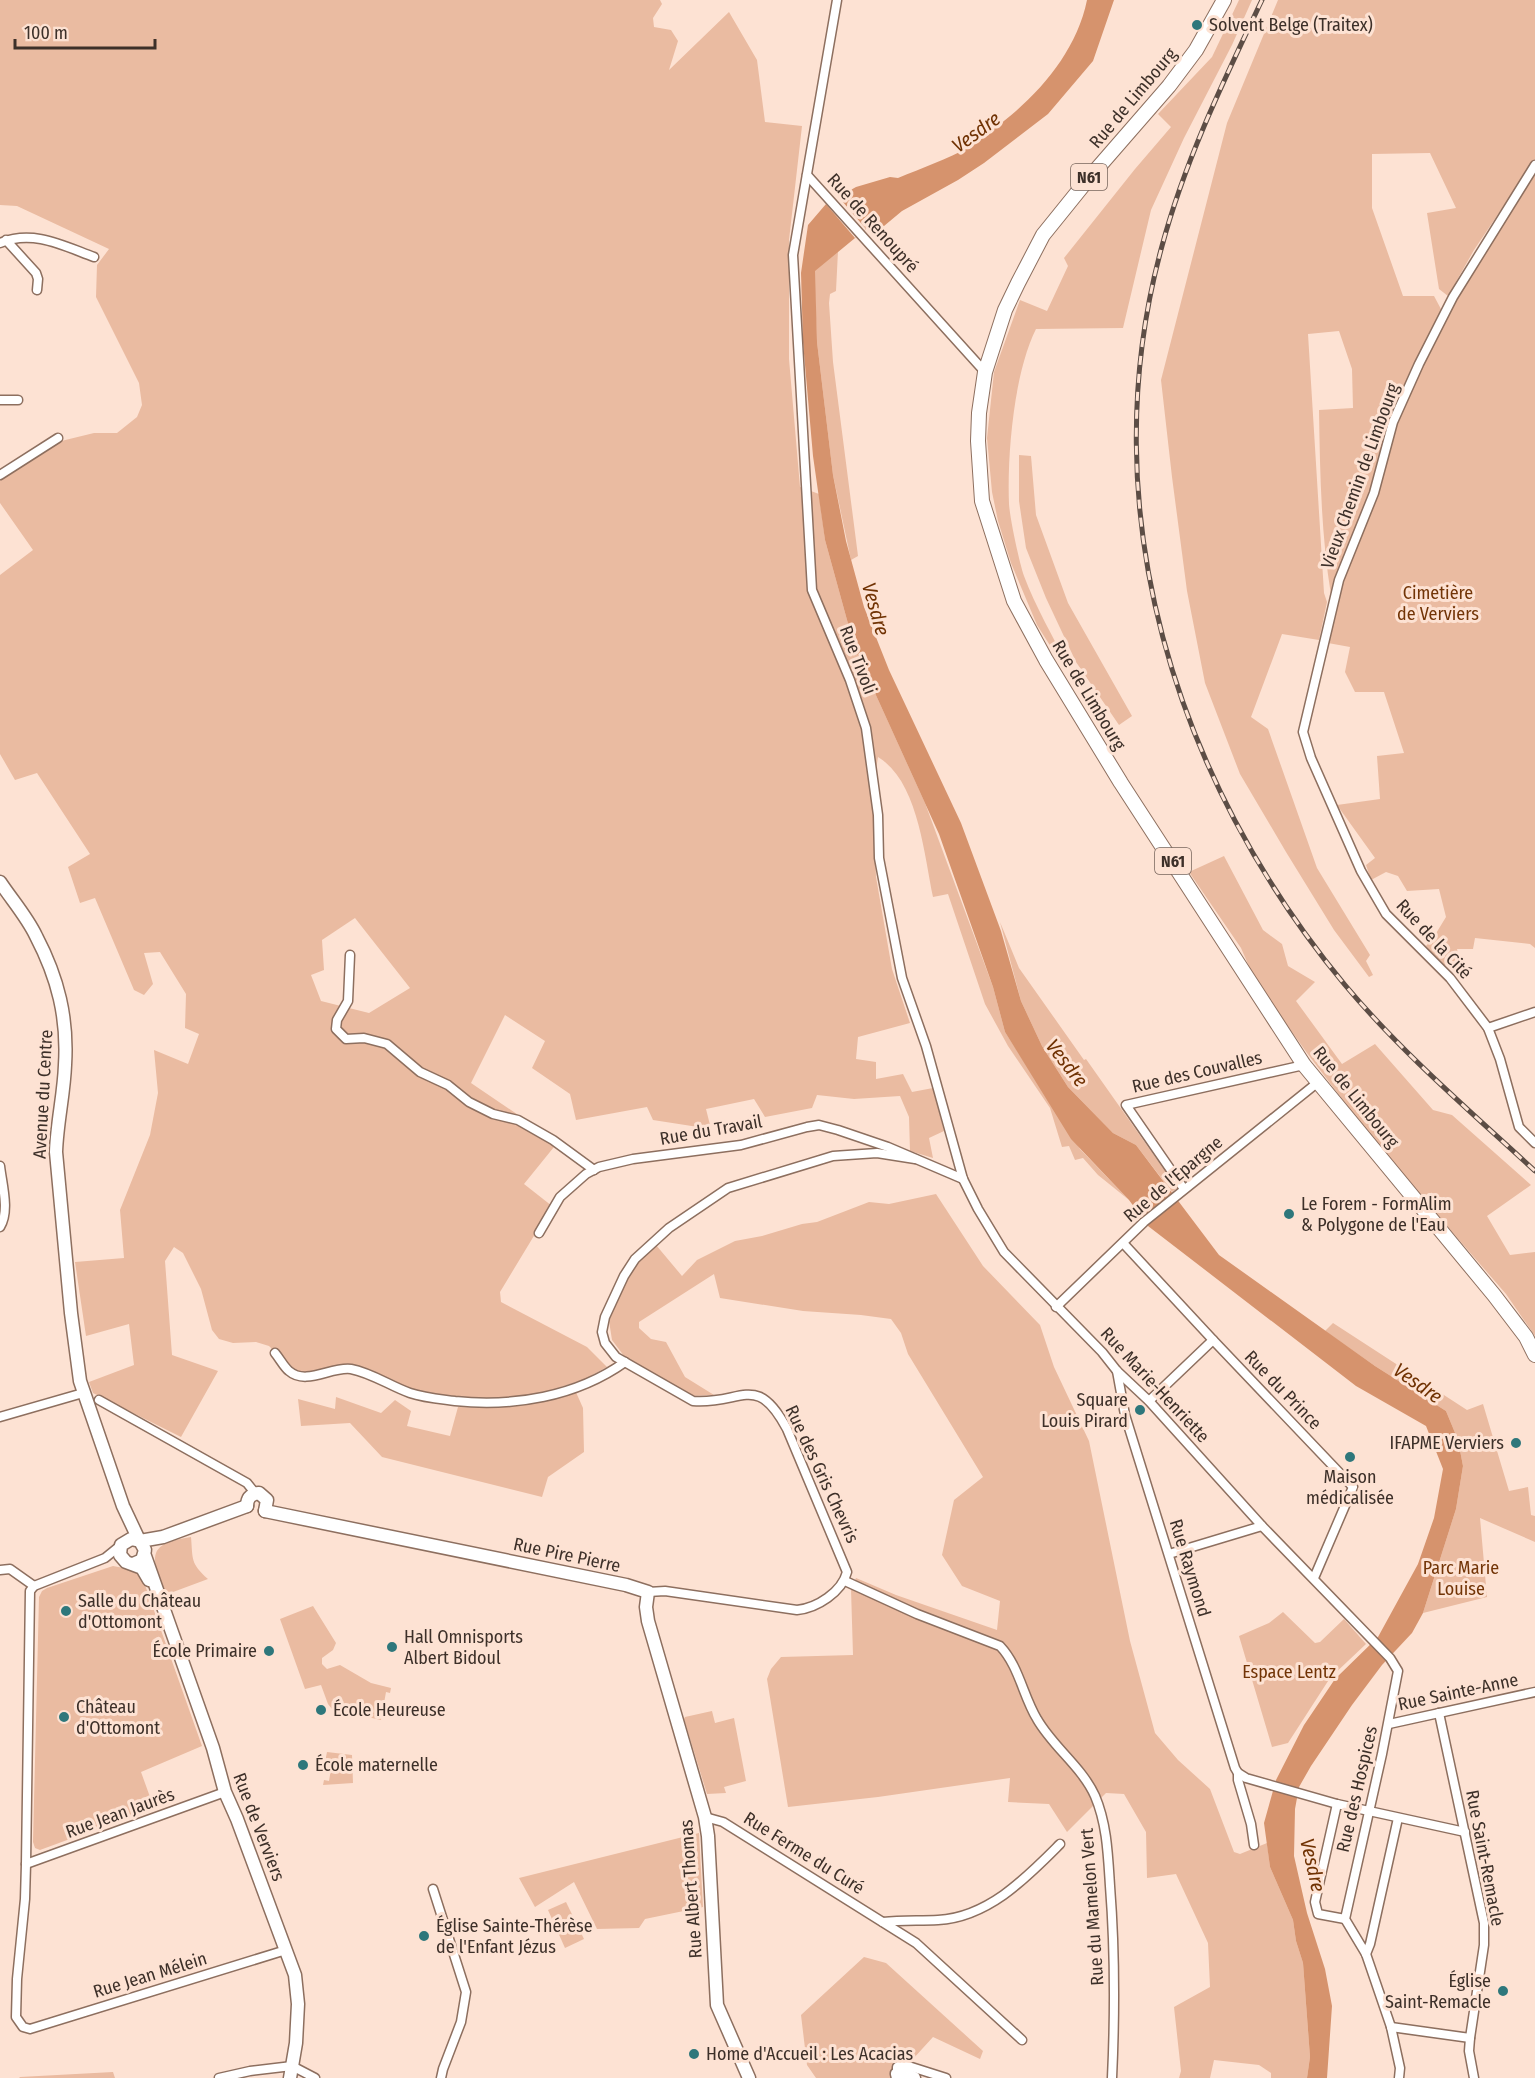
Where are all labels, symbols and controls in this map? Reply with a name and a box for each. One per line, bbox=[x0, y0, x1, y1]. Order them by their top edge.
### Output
scale bar bbox=[15, 12, 154, 50]
place label: Solvent Belge (Traitex) bbox=[1209, 14, 1373, 36]
marker: Solvent Belge (Traitex) bbox=[1190, 18, 1204, 32]
text: 100 m bbox=[24, 22, 68, 44]
street label: Rue de Limbourg bbox=[1085, 43, 1182, 153]
water label: Vesdre bbox=[947, 106, 1005, 158]
road number: N61 bbox=[1071, 164, 1107, 190]
street label: Rue de Renoupré bbox=[823, 169, 923, 277]
street label: Vieux Chemin de Limbourg bbox=[1316, 380, 1404, 572]
water label: Vesdre bbox=[857, 580, 895, 639]
park label: Cimetière de Verviers bbox=[1397, 582, 1479, 625]
street label: Rue Tivoli bbox=[835, 622, 881, 698]
street label: Rue de Limbourg bbox=[1048, 636, 1131, 754]
road number: N61 bbox=[1155, 848, 1191, 874]
street label: Rue de la Cité bbox=[1392, 895, 1477, 984]
street label: Avenue du Centre bbox=[29, 1029, 57, 1159]
water label: Vesdre bbox=[1041, 1034, 1093, 1092]
street label: Rue de Limbourg bbox=[1308, 1042, 1404, 1153]
street label: Rue des Couvalles bbox=[1130, 1046, 1265, 1098]
street label: Rue du Travail bbox=[658, 1110, 764, 1150]
street label: Rue de l'Epargne bbox=[1119, 1131, 1227, 1227]
place label: Le Forem - FormAlim & Polygone de l'Eau bbox=[1301, 1193, 1451, 1236]
marker: Le Forem - FormAlim & Polygone de l'Eau bbox=[1282, 1207, 1296, 1221]
street label: Rue Marie-Henriette bbox=[1096, 1323, 1214, 1447]
street label: Rue du Prince bbox=[1240, 1346, 1326, 1434]
water label: Vesdre bbox=[1389, 1358, 1447, 1409]
place label: Square Louis Pirard bbox=[1041, 1389, 1128, 1432]
street label: Rue des Gris Chevris bbox=[780, 1402, 864, 1547]
marker: Square Louis Pirard bbox=[1133, 1403, 1147, 1417]
place label: IFAPME Verviers bbox=[1389, 1432, 1504, 1454]
marker: IFAPME Verviers bbox=[1509, 1436, 1523, 1450]
marker: Maison médicalisée bbox=[1343, 1450, 1357, 1464]
place label: Maison médicalisée bbox=[1306, 1466, 1394, 1509]
street label: Rue Raymond bbox=[1165, 1516, 1215, 1620]
street label: Rue Pire Pierre bbox=[511, 1533, 623, 1577]
park label: Parc Marie Louise bbox=[1423, 1557, 1499, 1600]
place label: Salle du Château d'Ottomont bbox=[78, 1590, 201, 1633]
marker: Salle du Château d'Ottomont bbox=[59, 1604, 73, 1618]
place label: Hall Omnisports Albert Bidoul bbox=[404, 1626, 523, 1669]
place label: École Primaire bbox=[153, 1639, 257, 1662]
marker: Hall Omnisports Albert Bidoul bbox=[385, 1640, 399, 1654]
marker: École Primaire bbox=[262, 1644, 276, 1658]
park label: Espace Lentz bbox=[1242, 1661, 1336, 1683]
street label: Rue Sainte-Anne bbox=[1396, 1668, 1520, 1715]
place label: Château d'Ottomont bbox=[76, 1696, 160, 1739]
place label: École Heureuse bbox=[333, 1698, 446, 1721]
marker: École Heureuse bbox=[314, 1703, 328, 1717]
marker: Château d'Ottomont bbox=[57, 1710, 71, 1724]
street label: Rue des Hospices bbox=[1332, 1723, 1382, 1854]
place label: École maternelle bbox=[315, 1753, 438, 1776]
marker: École maternelle bbox=[296, 1758, 310, 1772]
street label: Rue de Verviers bbox=[228, 1770, 290, 1885]
street label: Rue Jean Jaurès bbox=[63, 1783, 178, 1843]
street label: Rue Saint-Remacle bbox=[1461, 1788, 1509, 1928]
street label: Rue Ferme du Curé bbox=[740, 1807, 868, 1899]
street label: Rue Albert Thomas bbox=[675, 1819, 707, 1959]
street label: Rue du Mamelon Vert bbox=[1076, 1828, 1108, 1986]
water label: Vesdre bbox=[1295, 1836, 1331, 1895]
place label: Église Sainte-Thérèse de l'Enfant Jézus bbox=[436, 1914, 593, 1958]
marker: Église Sainte-Thérèse de l'Enfant Jézus bbox=[417, 1929, 431, 1943]
street label: Rue Jean Mélein bbox=[90, 1947, 210, 2003]
place label: Église Saint-Remacle bbox=[1385, 1969, 1491, 2013]
marker: Église Saint-Remacle bbox=[1496, 1984, 1510, 1998]
place label: Home d'Accueil : Les Acacias bbox=[706, 2043, 913, 2065]
marker: Home d'Accueil : Les Acacias bbox=[687, 2047, 701, 2061]

